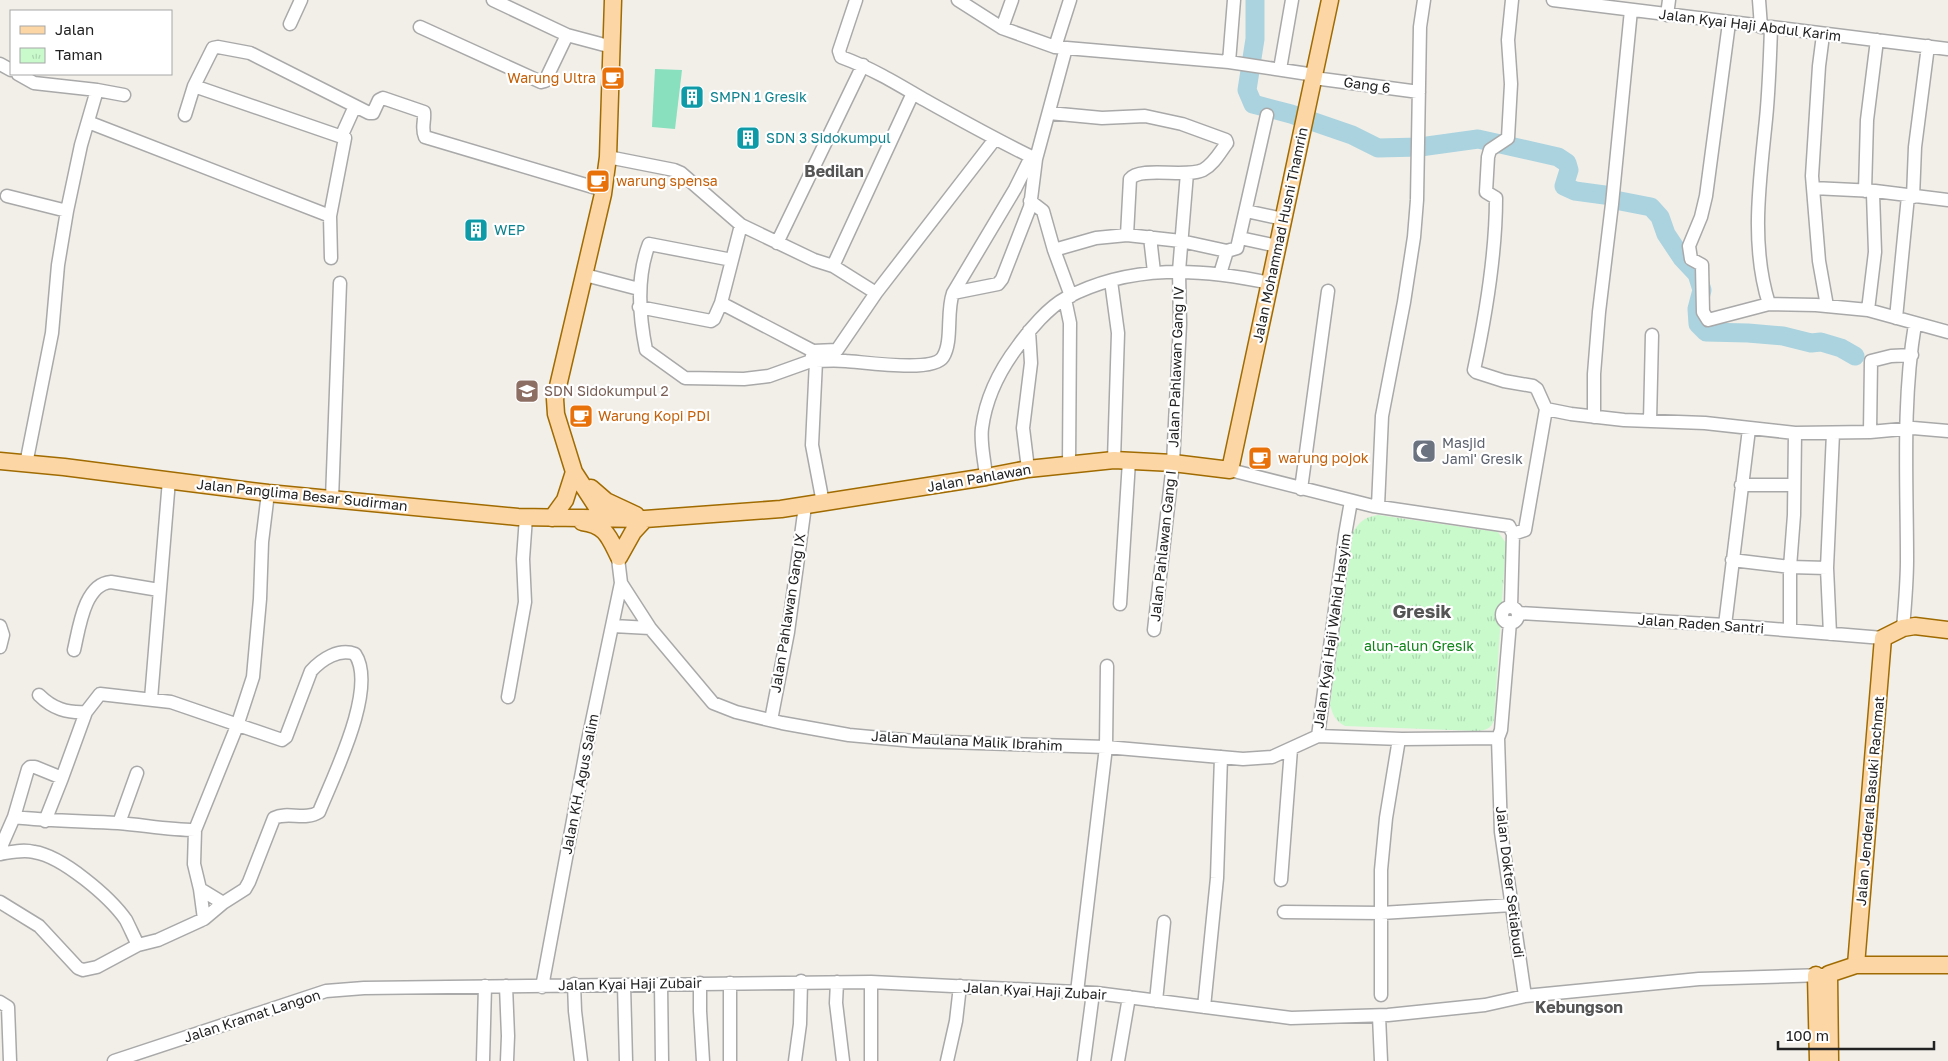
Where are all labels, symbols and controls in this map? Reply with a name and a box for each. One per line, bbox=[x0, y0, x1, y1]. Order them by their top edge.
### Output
street label: Jalan Kyai Haji Abdul Karim bbox=[1658, 5, 1842, 44]
legend bbox=[10, 10, 172, 75]
text: Jalan bbox=[55, 20, 94, 38]
text: Taman bbox=[55, 45, 102, 63]
cafe icon: Warung Ultra bbox=[600, 65, 626, 91]
place label: Warung Ultra bbox=[507, 69, 596, 86]
street label: Gang 6 bbox=[1343, 73, 1392, 96]
building icon: SMPN 1 Gresik bbox=[679, 84, 705, 110]
place label: SMPN 1 Gresik bbox=[710, 88, 807, 105]
building icon: SDN 3 Sidokumpul bbox=[735, 125, 761, 151]
street label: Jalan Mohammad Husni Thamrin bbox=[1248, 126, 1311, 344]
place label: SDN 3 Sidokumpul bbox=[766, 129, 891, 146]
district label: Bedilan bbox=[804, 161, 864, 181]
cafe icon: warung spensa bbox=[585, 168, 611, 194]
place label: warung spensa bbox=[616, 172, 718, 189]
building icon: WEP bbox=[463, 217, 489, 243]
place label: WEP bbox=[494, 221, 525, 238]
street label: Jalan Pahlawan Gang IV bbox=[1164, 285, 1187, 448]
school or university icon: SDN Sidokumpul 2 bbox=[514, 378, 540, 404]
place label: SDN Sidokumpul 2 bbox=[544, 382, 669, 399]
cafe icon: Warung Kopi PDI bbox=[568, 403, 594, 429]
place label: Warung Kopi PDI bbox=[598, 407, 710, 424]
place label: Masjid Jami' Gresik bbox=[1442, 434, 1523, 467]
mosque icon: Masjid Jami' Gresik bbox=[1411, 438, 1437, 464]
cafe icon: warung pojok bbox=[1247, 445, 1273, 471]
place label: warung pojok bbox=[1278, 449, 1369, 466]
street label: Jalan Pahlawan bbox=[925, 460, 1032, 495]
street label: Jalan Pahlawan Gang I bbox=[1146, 469, 1179, 622]
street label: Jalan Panglima Besar Sudirman bbox=[196, 475, 409, 514]
street label: Jalan Pahlawan Gang IX bbox=[767, 532, 809, 694]
street label: Jalan Kyai Haji Wahid Hasyim bbox=[1309, 532, 1354, 729]
district label: Gresik bbox=[1392, 599, 1452, 622]
street label: Jalan Raden Santri bbox=[1637, 611, 1765, 636]
park label: alun-alun Gresik bbox=[1364, 637, 1474, 654]
street label: Jalan Jenderal Basuki Rachmat bbox=[1852, 695, 1887, 906]
street label: Jalan KH. Agus Salim bbox=[558, 712, 601, 856]
street label: Jalan Maulana Malik Ibrahim bbox=[871, 727, 1063, 754]
street label: Jalan Dokter Setiabudi bbox=[1493, 805, 1528, 959]
street label: Jalan Kyai Haji Zubair bbox=[558, 974, 703, 993]
street label: Jalan Kyai Haji Zubair bbox=[963, 978, 1108, 1003]
street label: Jalan Kramat Langon bbox=[181, 985, 322, 1046]
district label: Kebungson bbox=[1535, 997, 1623, 1017]
scale bar bbox=[1778, 1018, 1934, 1050]
text: 100 m bbox=[1786, 1026, 1829, 1044]

